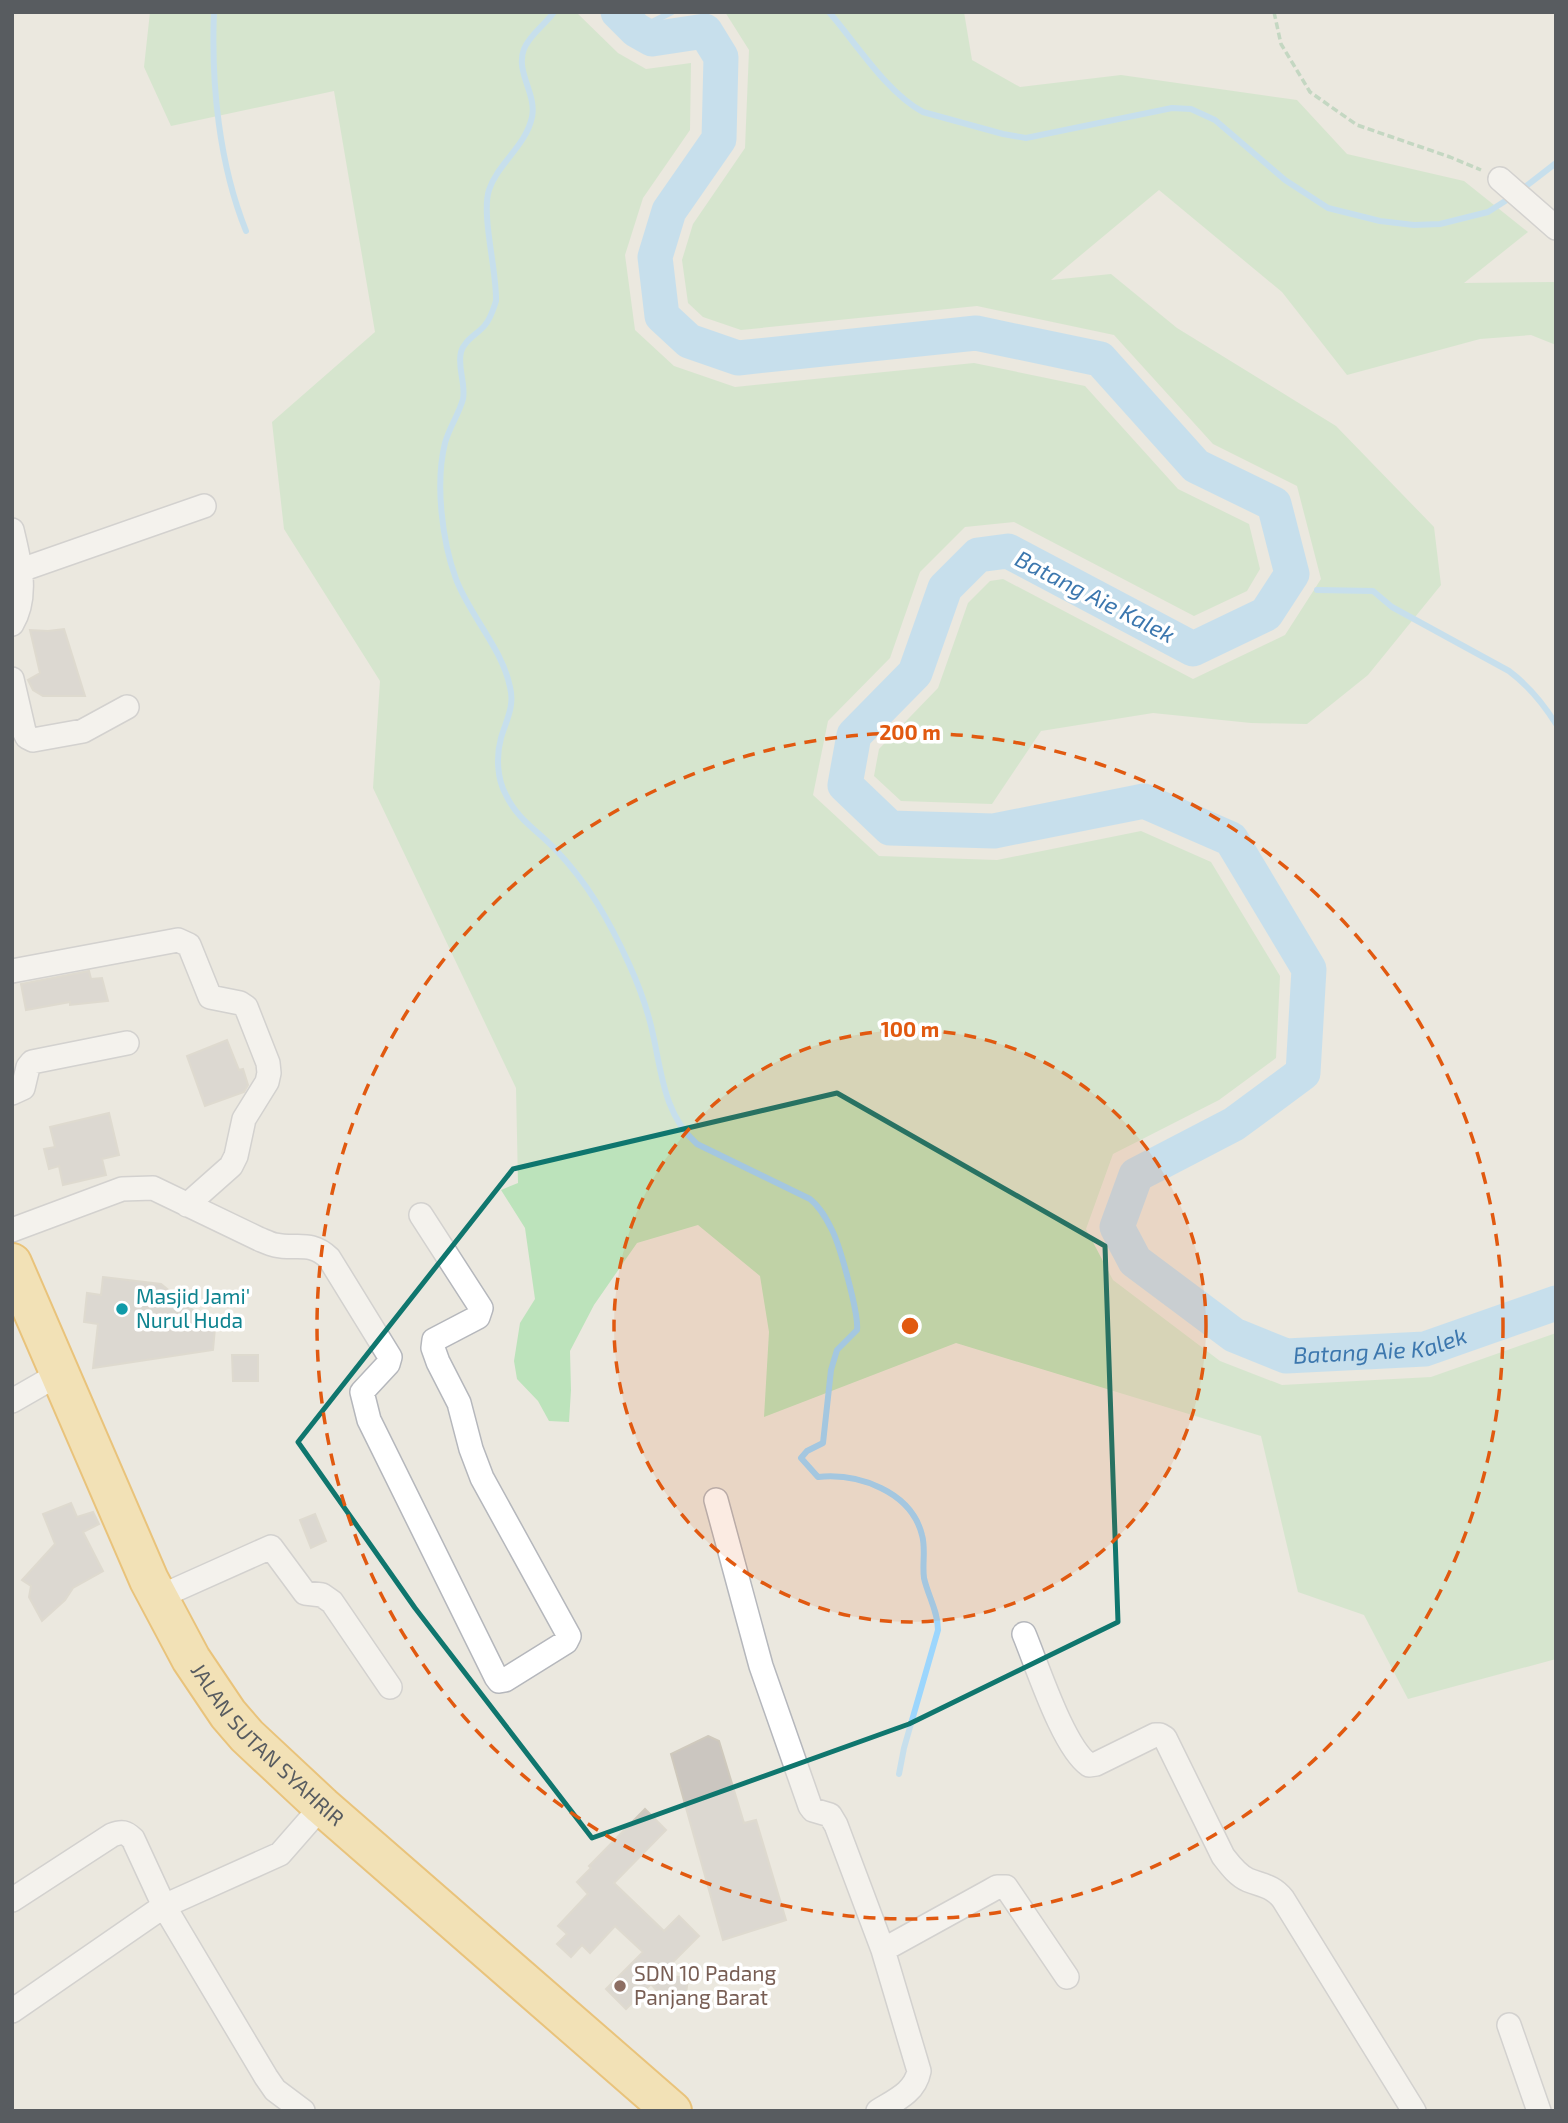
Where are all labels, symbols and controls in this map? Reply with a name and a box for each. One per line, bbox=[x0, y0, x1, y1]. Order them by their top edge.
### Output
water label: Batang Aie Kalek bbox=[1011, 544, 1180, 648]
text: 200 m bbox=[879, 719, 941, 744]
text: 100 m bbox=[881, 1016, 939, 1041]
place label: Masjid Jami' Nurul Huda bbox=[136, 1283, 250, 1332]
marker: Masjid Jami' Nurul Huda bbox=[114, 1301, 130, 1317]
centre of rings bbox=[898, 1314, 922, 1338]
water label: Batang Aie Kalek bbox=[1292, 1320, 1470, 1369]
street label: JALAN SUTAN SYAHRIR bbox=[186, 1658, 349, 1830]
place label: SDN 10 Padang Panjang Barat bbox=[634, 1960, 777, 2010]
marker: SDN 10 Padang Panjang Barat bbox=[612, 1978, 628, 1994]

